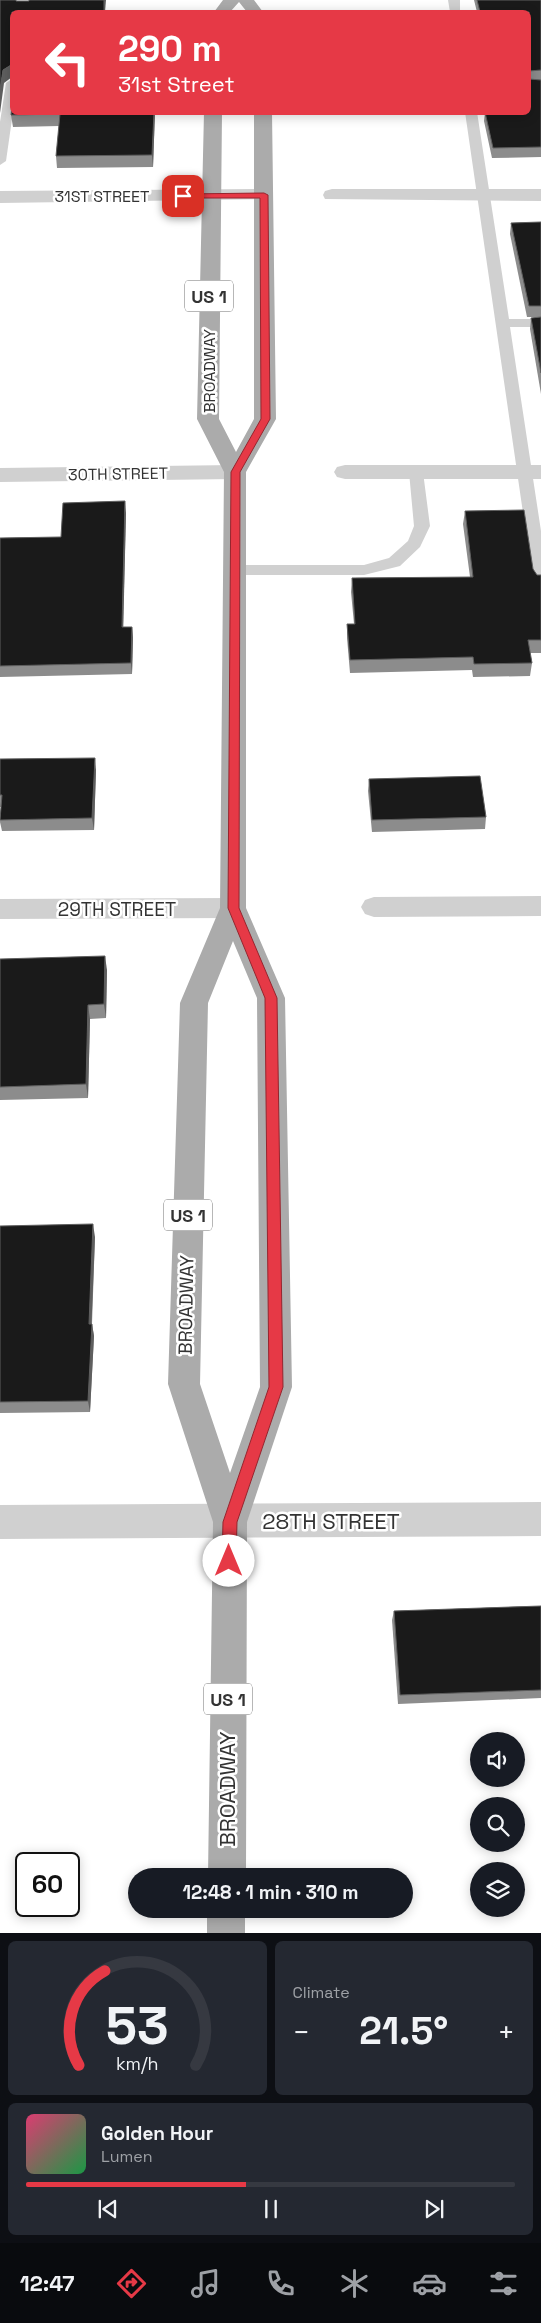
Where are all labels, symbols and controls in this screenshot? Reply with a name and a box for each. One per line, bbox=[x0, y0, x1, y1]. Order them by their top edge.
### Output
text: 290 m bbox=[118, 27, 222, 71]
icon: left bbox=[35, 30, 100, 95]
text: 31st Street bbox=[118, 70, 235, 98]
pin bbox=[162, 175, 204, 217]
icon: arrive bbox=[169, 182, 197, 210]
street label: 31ST STREET bbox=[55, 186, 149, 207]
road number: US 1 bbox=[185, 280, 233, 312]
street label: BROADWAY bbox=[199, 329, 220, 413]
street label: 30TH STREET bbox=[68, 463, 168, 485]
street label: 29TH STREET bbox=[58, 897, 176, 922]
road number: US 1 bbox=[164, 1200, 212, 1230]
street label: BROADWAY bbox=[173, 1255, 199, 1355]
street label: 28TH STREET bbox=[262, 1507, 400, 1535]
position arrow bbox=[202, 1534, 254, 1586]
road number: US 1 bbox=[204, 1684, 252, 1715]
street label: BROADWAY bbox=[213, 1731, 241, 1847]
map controls bbox=[470, 1732, 525, 1917]
button: sound bbox=[470, 1732, 525, 1787]
button: search bbox=[470, 1797, 525, 1852]
speed limit sign: 60 bbox=[15, 1852, 80, 1917]
button: layers bbox=[470, 1862, 525, 1917]
text: 12:48 · 1 min · 310 m bbox=[182, 1880, 359, 1905]
text: Climate bbox=[293, 1982, 350, 2003]
text: 53 bbox=[106, 1993, 169, 2059]
text: 21.5° bbox=[359, 2007, 448, 2055]
text: − bbox=[293, 2014, 310, 2050]
text: + bbox=[498, 2014, 515, 2050]
text: km/h bbox=[116, 2052, 159, 2075]
text: Golden Hour bbox=[101, 2121, 213, 2146]
text: Lumen bbox=[101, 2146, 153, 2167]
icon: previous bbox=[94, 2195, 122, 2223]
icon: pause bbox=[257, 2195, 285, 2223]
icon: next bbox=[420, 2195, 448, 2223]
icon: directions bbox=[114, 2266, 149, 2301]
icon: music bbox=[188, 2266, 223, 2301]
icon: phone bbox=[263, 2266, 298, 2301]
icon: climate bbox=[337, 2266, 372, 2301]
icon: car bbox=[412, 2266, 447, 2301]
icon: filters bbox=[486, 2266, 521, 2301]
text: 12:47 bbox=[20, 2269, 75, 2297]

